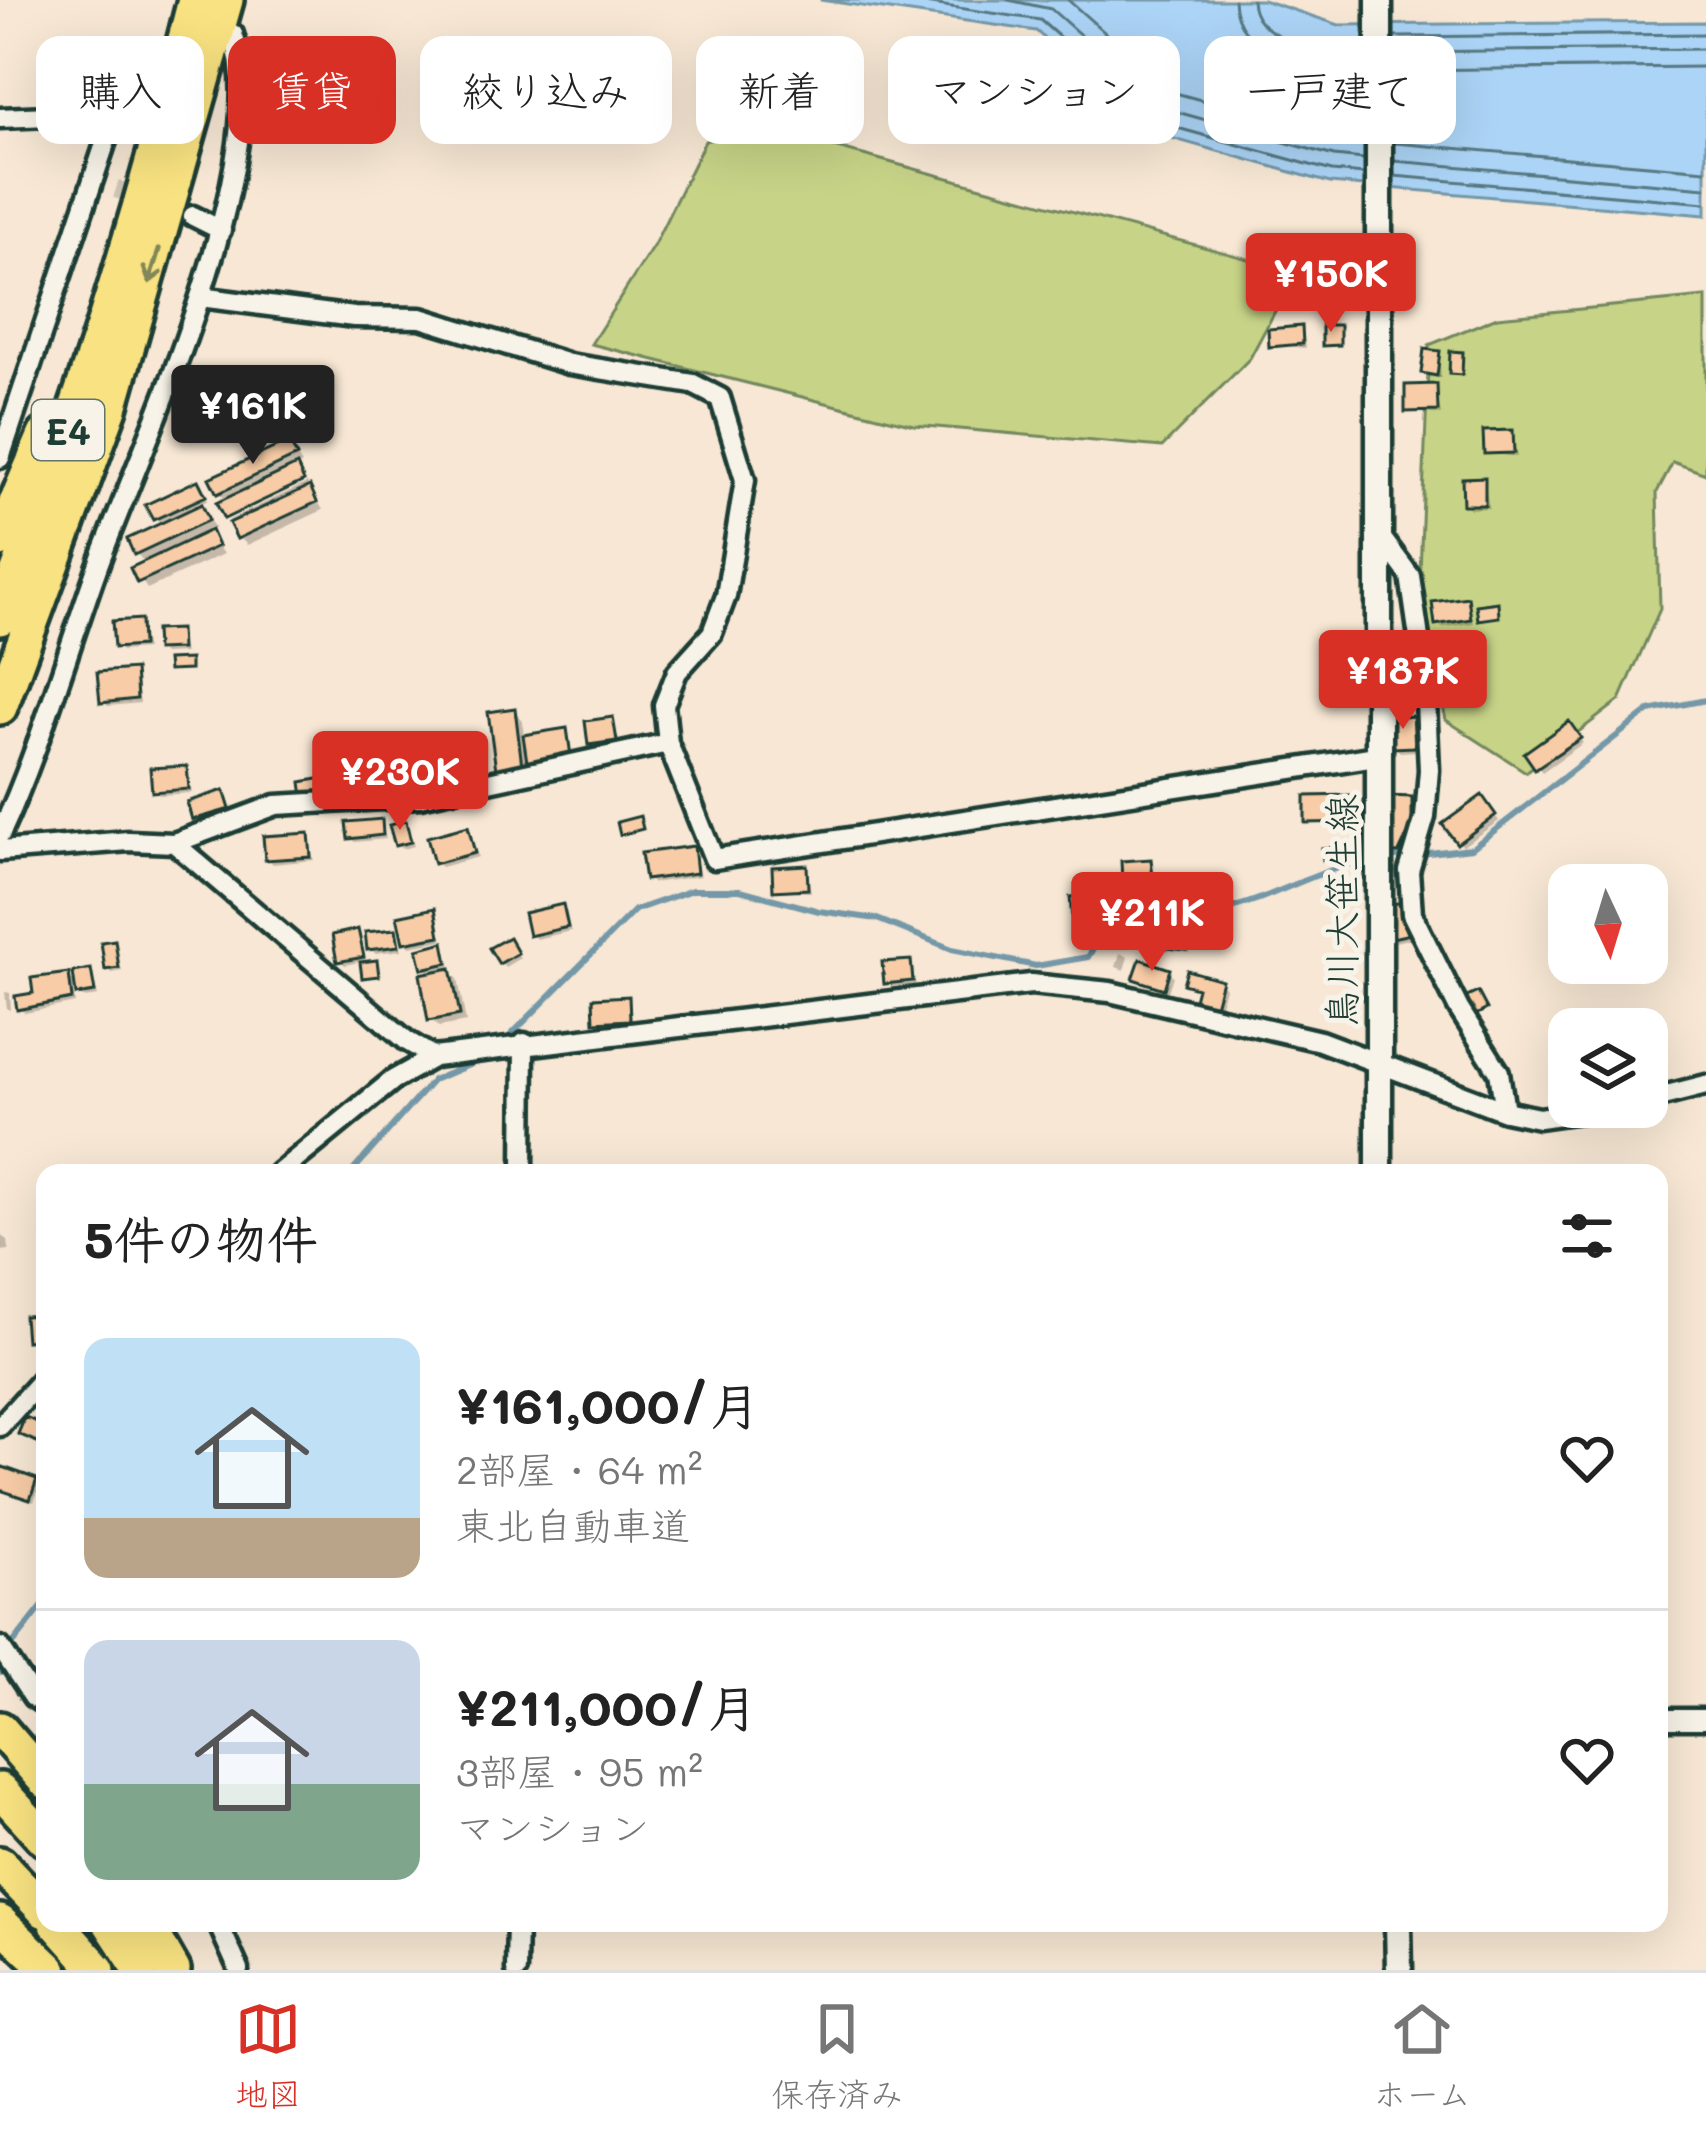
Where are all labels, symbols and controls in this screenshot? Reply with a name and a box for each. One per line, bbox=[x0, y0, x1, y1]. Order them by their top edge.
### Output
chip: 購入 bbox=[36, 36, 204, 144]
chip: 賃貸 bbox=[228, 36, 396, 144]
chip: 絞り込み bbox=[420, 36, 672, 144]
chip: 新着 bbox=[696, 36, 864, 144]
chip: マンション bbox=[888, 36, 1180, 144]
chip: 一戸建て bbox=[1204, 36, 1456, 144]
pin: ¥150K bbox=[1247, 233, 1415, 335]
one-way arrow bbox=[142, 246, 164, 284]
text: ¥150K bbox=[1273, 246, 1389, 297]
pin: ¥161K bbox=[169, 365, 337, 467]
text: ¥161K bbox=[198, 378, 308, 429]
road number: E4 bbox=[32, 400, 104, 460]
pin: ¥187K bbox=[1319, 630, 1487, 732]
text: ¥187K bbox=[1346, 643, 1460, 694]
pin: ¥230K bbox=[316, 731, 484, 833]
text: ¥230K bbox=[339, 744, 461, 795]
street label: 鳥川大笹生線 bbox=[1315, 794, 1366, 1028]
north arrow bbox=[1548, 864, 1668, 984]
map controls bbox=[1548, 864, 1668, 1128]
pin: ¥211K bbox=[1068, 872, 1236, 974]
text: ¥211K bbox=[1098, 885, 1206, 936]
button: layers bbox=[1548, 1008, 1668, 1128]
icon: filters bbox=[1554, 1203, 1620, 1269]
text: 5件の物件 bbox=[84, 1204, 318, 1271]
text: ¥161,000/月 bbox=[456, 1370, 760, 1437]
icon: home bbox=[180, 1386, 324, 1530]
icon: heart bbox=[1554, 1425, 1620, 1491]
text: 2部屋 · 64 m² bbox=[456, 1443, 702, 1494]
text: 東北自動車道 bbox=[456, 1499, 690, 1550]
text: ¥211,000/月 bbox=[456, 1672, 758, 1739]
icon: home bbox=[180, 1688, 324, 1832]
icon: heart bbox=[1554, 1727, 1620, 1793]
text: 3部屋 · 95 m² bbox=[456, 1745, 703, 1796]
text: マンション bbox=[456, 1801, 649, 1852]
tab: 地図 bbox=[235, 1996, 301, 2116]
tab: 保存済み bbox=[771, 1996, 903, 2116]
tab: ホーム bbox=[1373, 1996, 1471, 2116]

